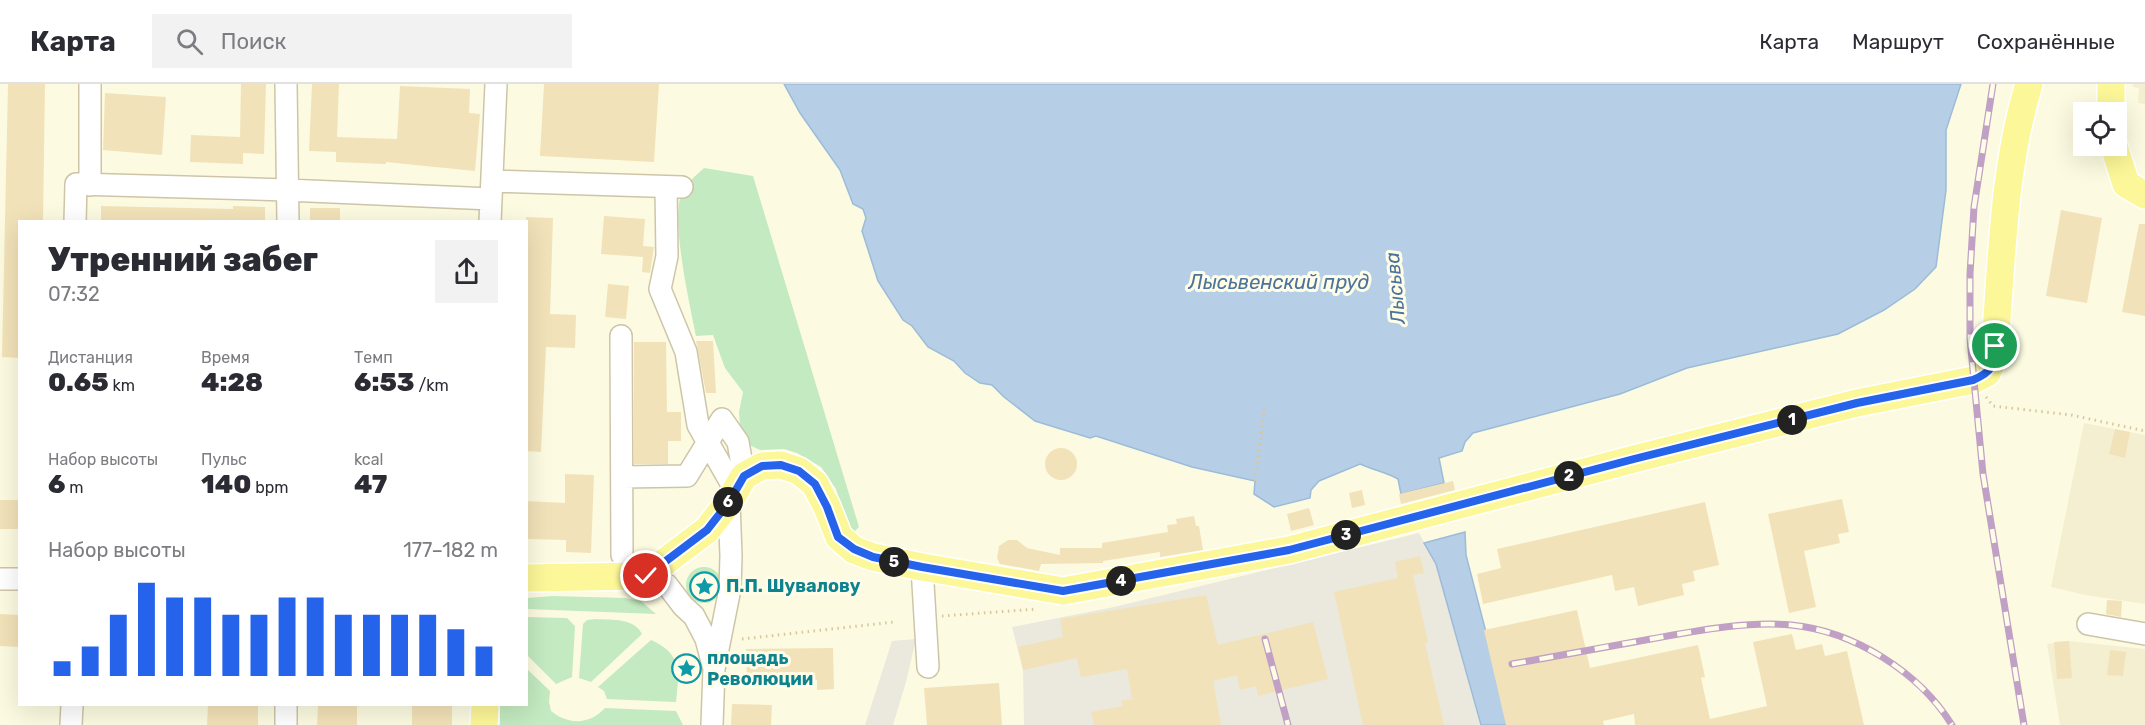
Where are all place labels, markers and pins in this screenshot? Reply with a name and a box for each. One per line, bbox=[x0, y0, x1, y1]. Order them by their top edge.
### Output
pin bbox=[1969, 320, 2020, 371]
pin: 1 bbox=[1777, 405, 1807, 435]
pin: 2 bbox=[1554, 461, 1584, 491]
pin: 6 bbox=[713, 487, 743, 517]
pin: 3 bbox=[1331, 520, 1361, 550]
pin: 5 bbox=[879, 547, 909, 577]
pin bbox=[620, 550, 671, 601]
pin: 4 bbox=[1106, 566, 1136, 596]
place icon: П.П. Шувалову bbox=[689, 570, 721, 602]
place label: П.П. Шувалову bbox=[726, 575, 861, 597]
place label: площадь Революции bbox=[707, 647, 813, 690]
place icon: площадь Революции bbox=[670, 652, 702, 684]

